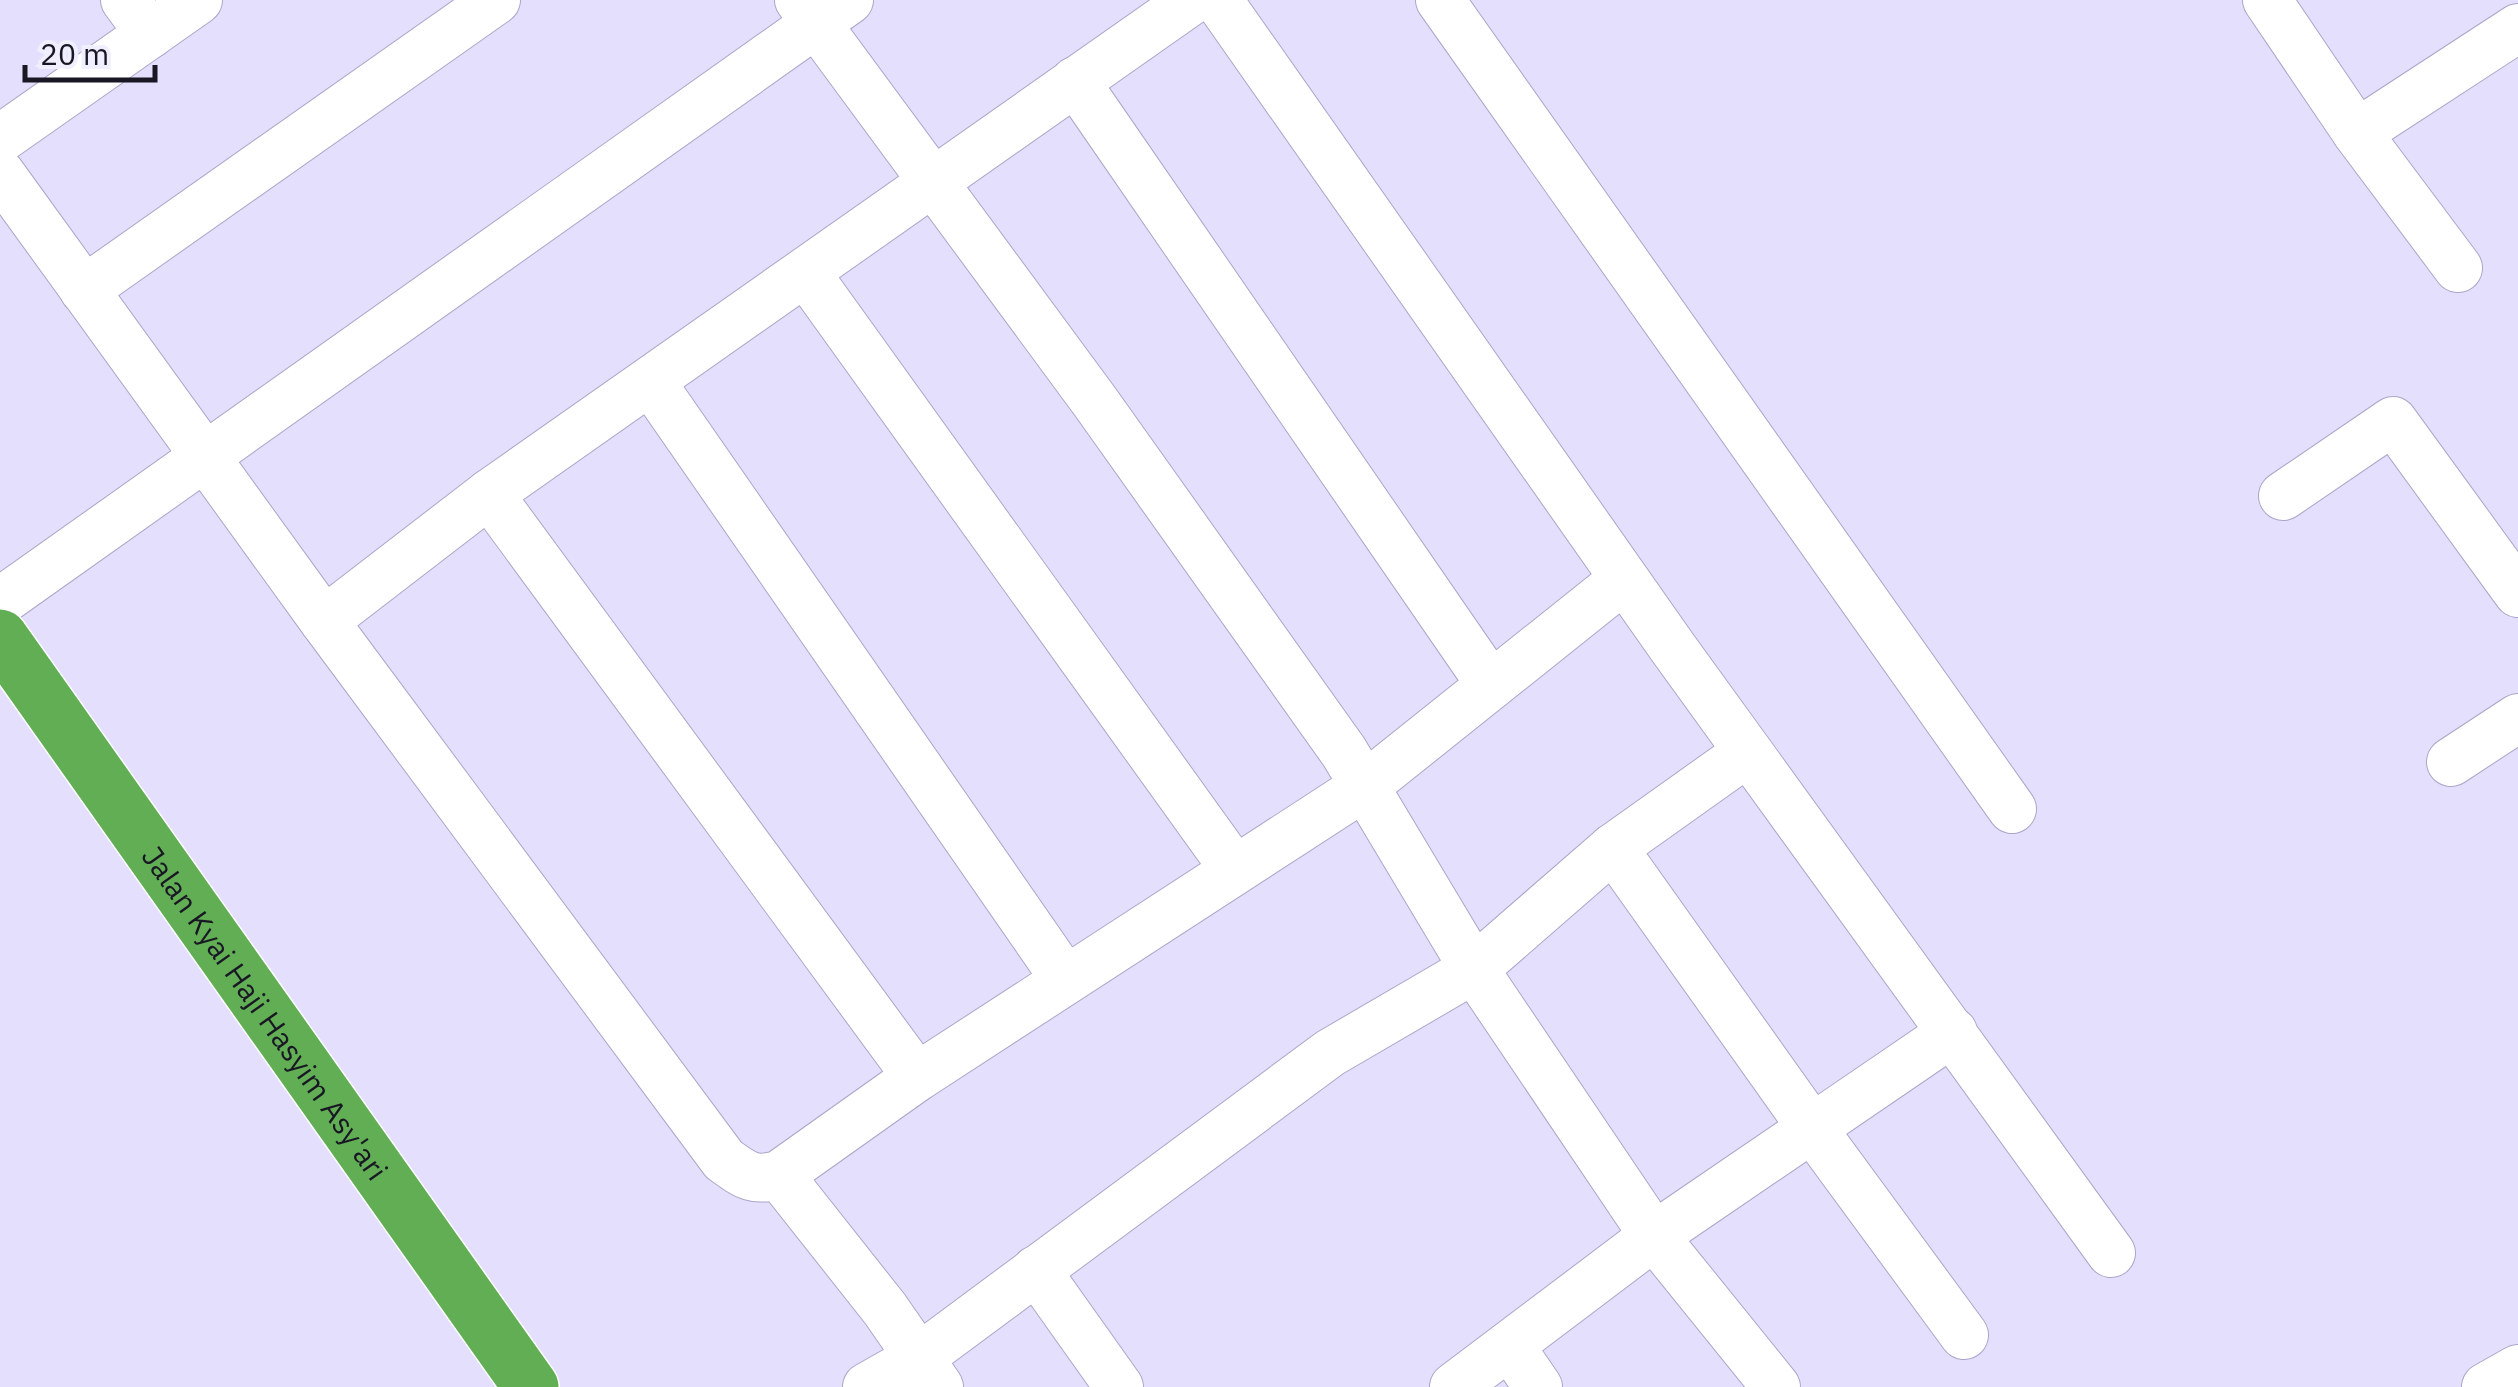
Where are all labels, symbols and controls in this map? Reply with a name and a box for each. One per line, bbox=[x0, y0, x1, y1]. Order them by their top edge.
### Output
scale bar bbox=[25, 20, 155, 82]
text: 20 m bbox=[40, 34, 109, 73]
street label: Jalan Kyai Haji Hasyim Asy'ari bbox=[134, 838, 398, 1187]

